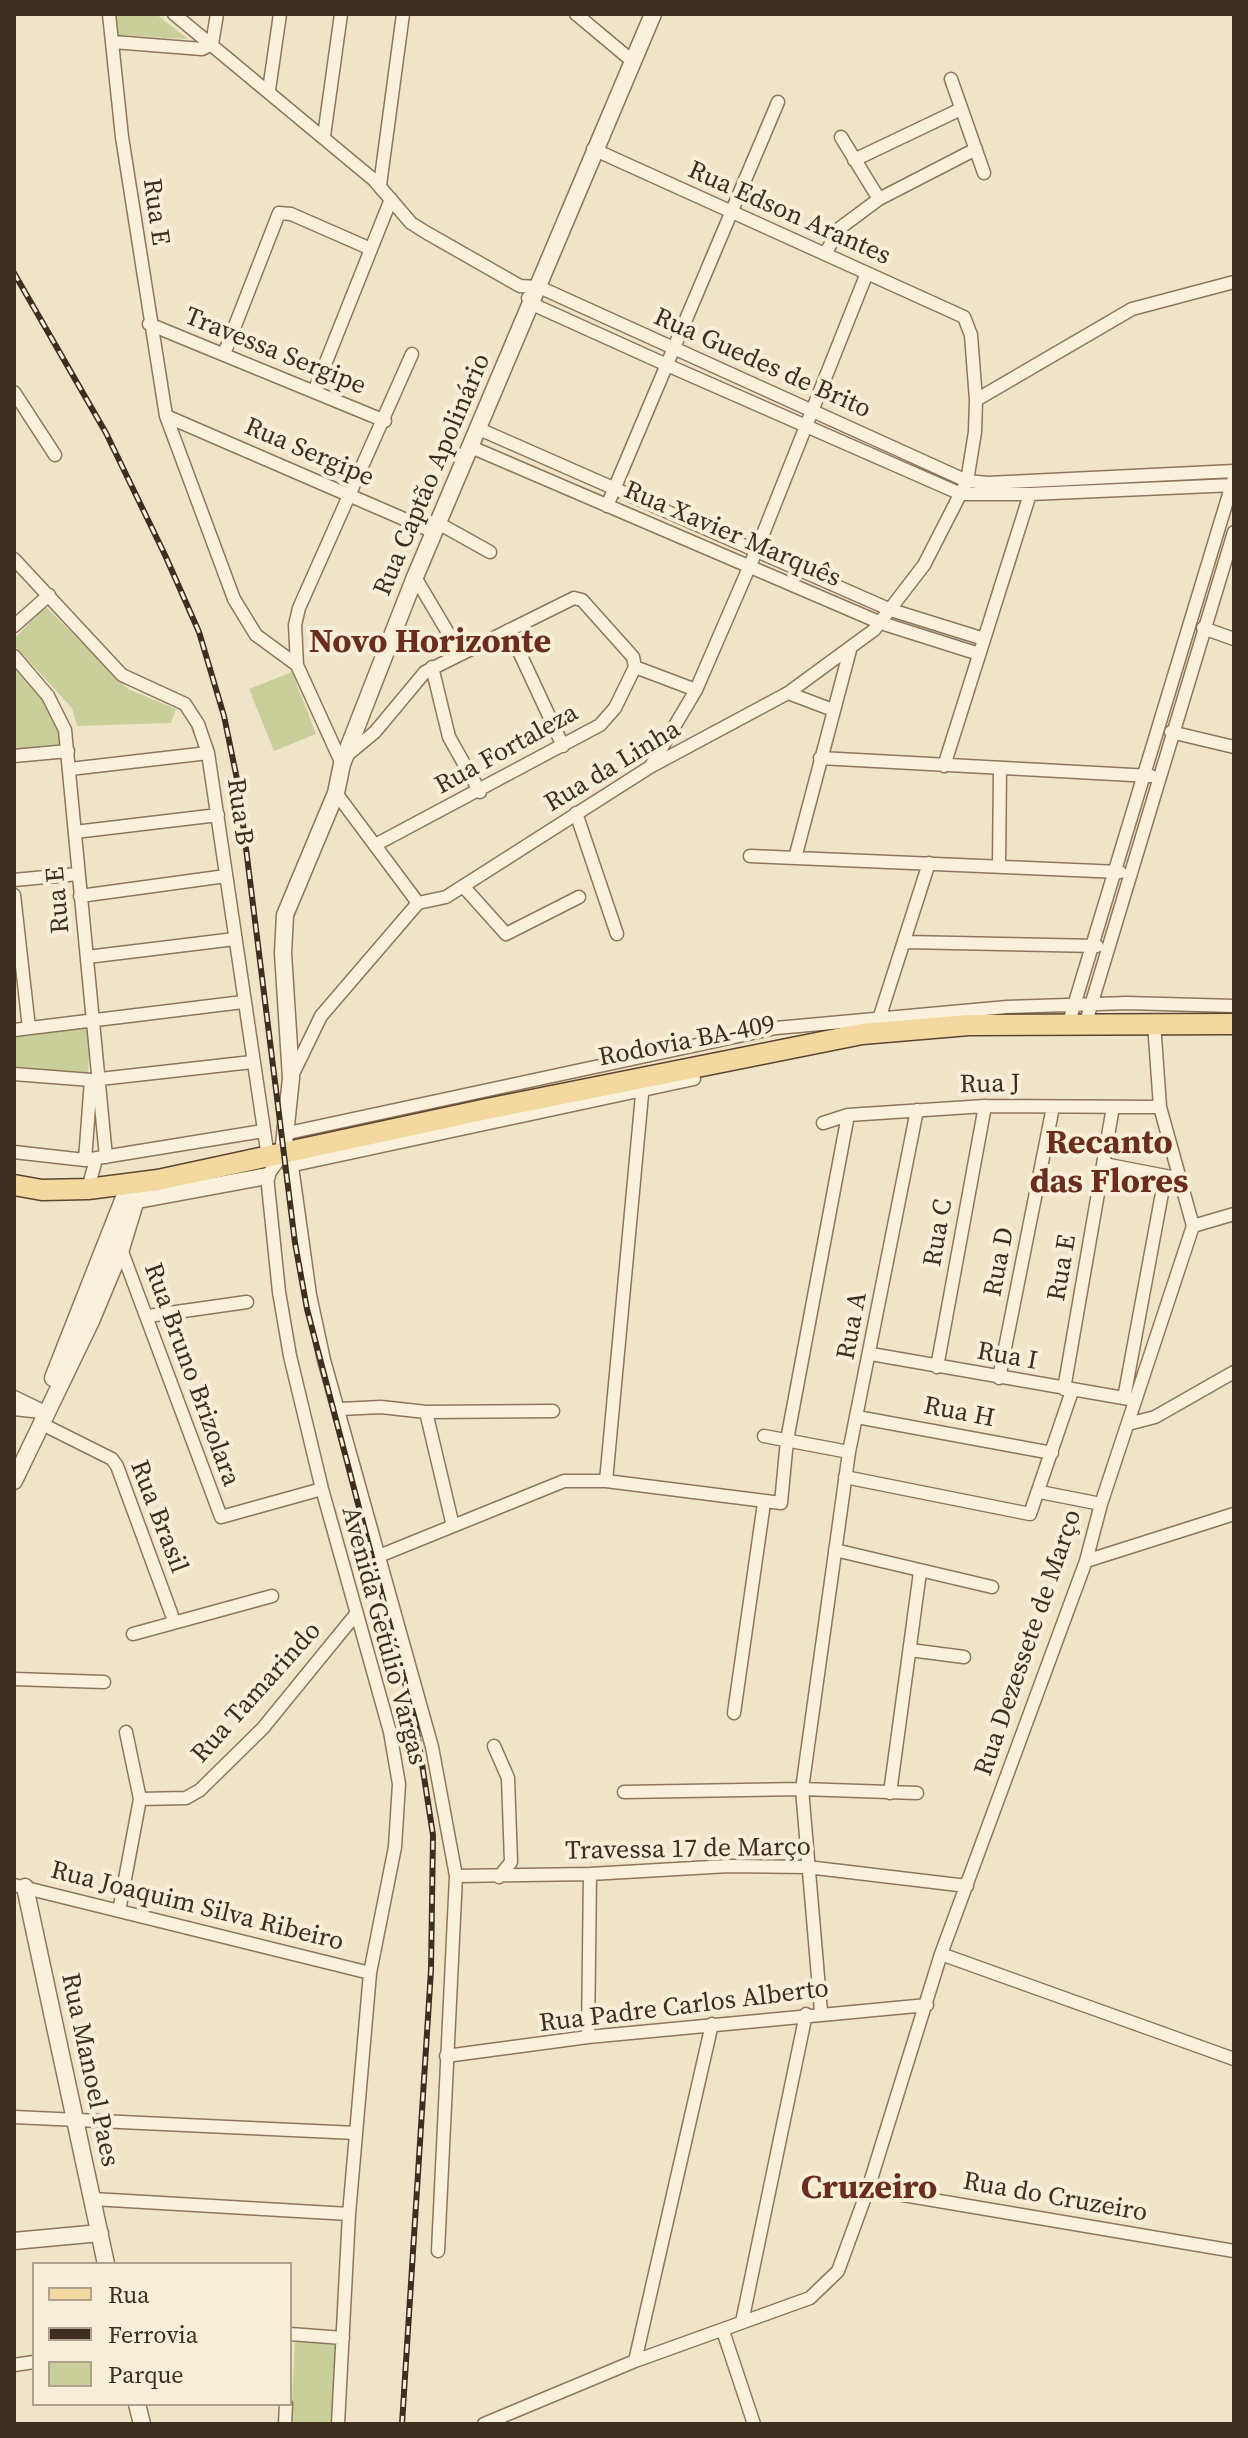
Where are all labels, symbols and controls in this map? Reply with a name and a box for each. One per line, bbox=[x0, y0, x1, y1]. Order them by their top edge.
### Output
street label: Rua Edson Arantes bbox=[683, 155, 895, 273]
street label: Rua E bbox=[135, 177, 175, 247]
street label: Travessa Sergipe bbox=[180, 301, 370, 403]
street label: Rua Guedes de Brito bbox=[649, 302, 875, 426]
street label: Rua Captão Apolinário bbox=[368, 349, 498, 601]
street label: Rua Sergipe bbox=[239, 412, 379, 494]
street label: Rua Xavier Marquês bbox=[619, 475, 845, 595]
district label: Novo Horizonte bbox=[309, 623, 551, 663]
street label: Rua Fortaleza bbox=[430, 698, 584, 802]
street label: Rua da Linha bbox=[540, 714, 686, 820]
street label: Rua B bbox=[219, 776, 259, 848]
street label: Rua E bbox=[41, 865, 77, 935]
street label: Rodovia BA-409 bbox=[596, 1010, 778, 1074]
street label: Rua J bbox=[959, 1069, 1021, 1101]
district label: Recanto das Flores bbox=[1030, 1124, 1188, 1204]
street label: Rua C bbox=[918, 1197, 960, 1269]
street label: Rua D bbox=[978, 1225, 1022, 1299]
street label: Rua E bbox=[1042, 1232, 1084, 1304]
street label: Rua Bruno Brizolara bbox=[136, 1259, 246, 1491]
street label: Rua A bbox=[831, 1289, 875, 1363]
street label: Rua I bbox=[974, 1336, 1040, 1378]
street label: Rua H bbox=[921, 1391, 997, 1435]
street label: Rua Brasil bbox=[122, 1456, 194, 1578]
street label: Avenida Getúlio Vargas bbox=[334, 1503, 432, 1769]
street label: Rua Dezessete de Março bbox=[969, 1506, 1089, 1780]
street label: Rua Tamarindo bbox=[186, 1616, 328, 1770]
street label: Travessa 17 de Março bbox=[565, 1832, 811, 1868]
street label: Rua Joaquim Silva Ribeiro bbox=[47, 1855, 347, 1959]
street label: Rua Manoel Paes bbox=[53, 1970, 125, 2170]
street label: Rua Padre Carlos Alberto bbox=[537, 1974, 831, 2040]
street label: Rua do Cruzeiro bbox=[960, 2166, 1150, 2230]
district label: Cruzeiro bbox=[801, 2169, 937, 2209]
legend bbox=[32, 2262, 292, 2406]
text: Rua bbox=[108, 2278, 150, 2311]
text: Ferrovia bbox=[108, 2318, 198, 2351]
text: Parque bbox=[108, 2358, 184, 2391]

